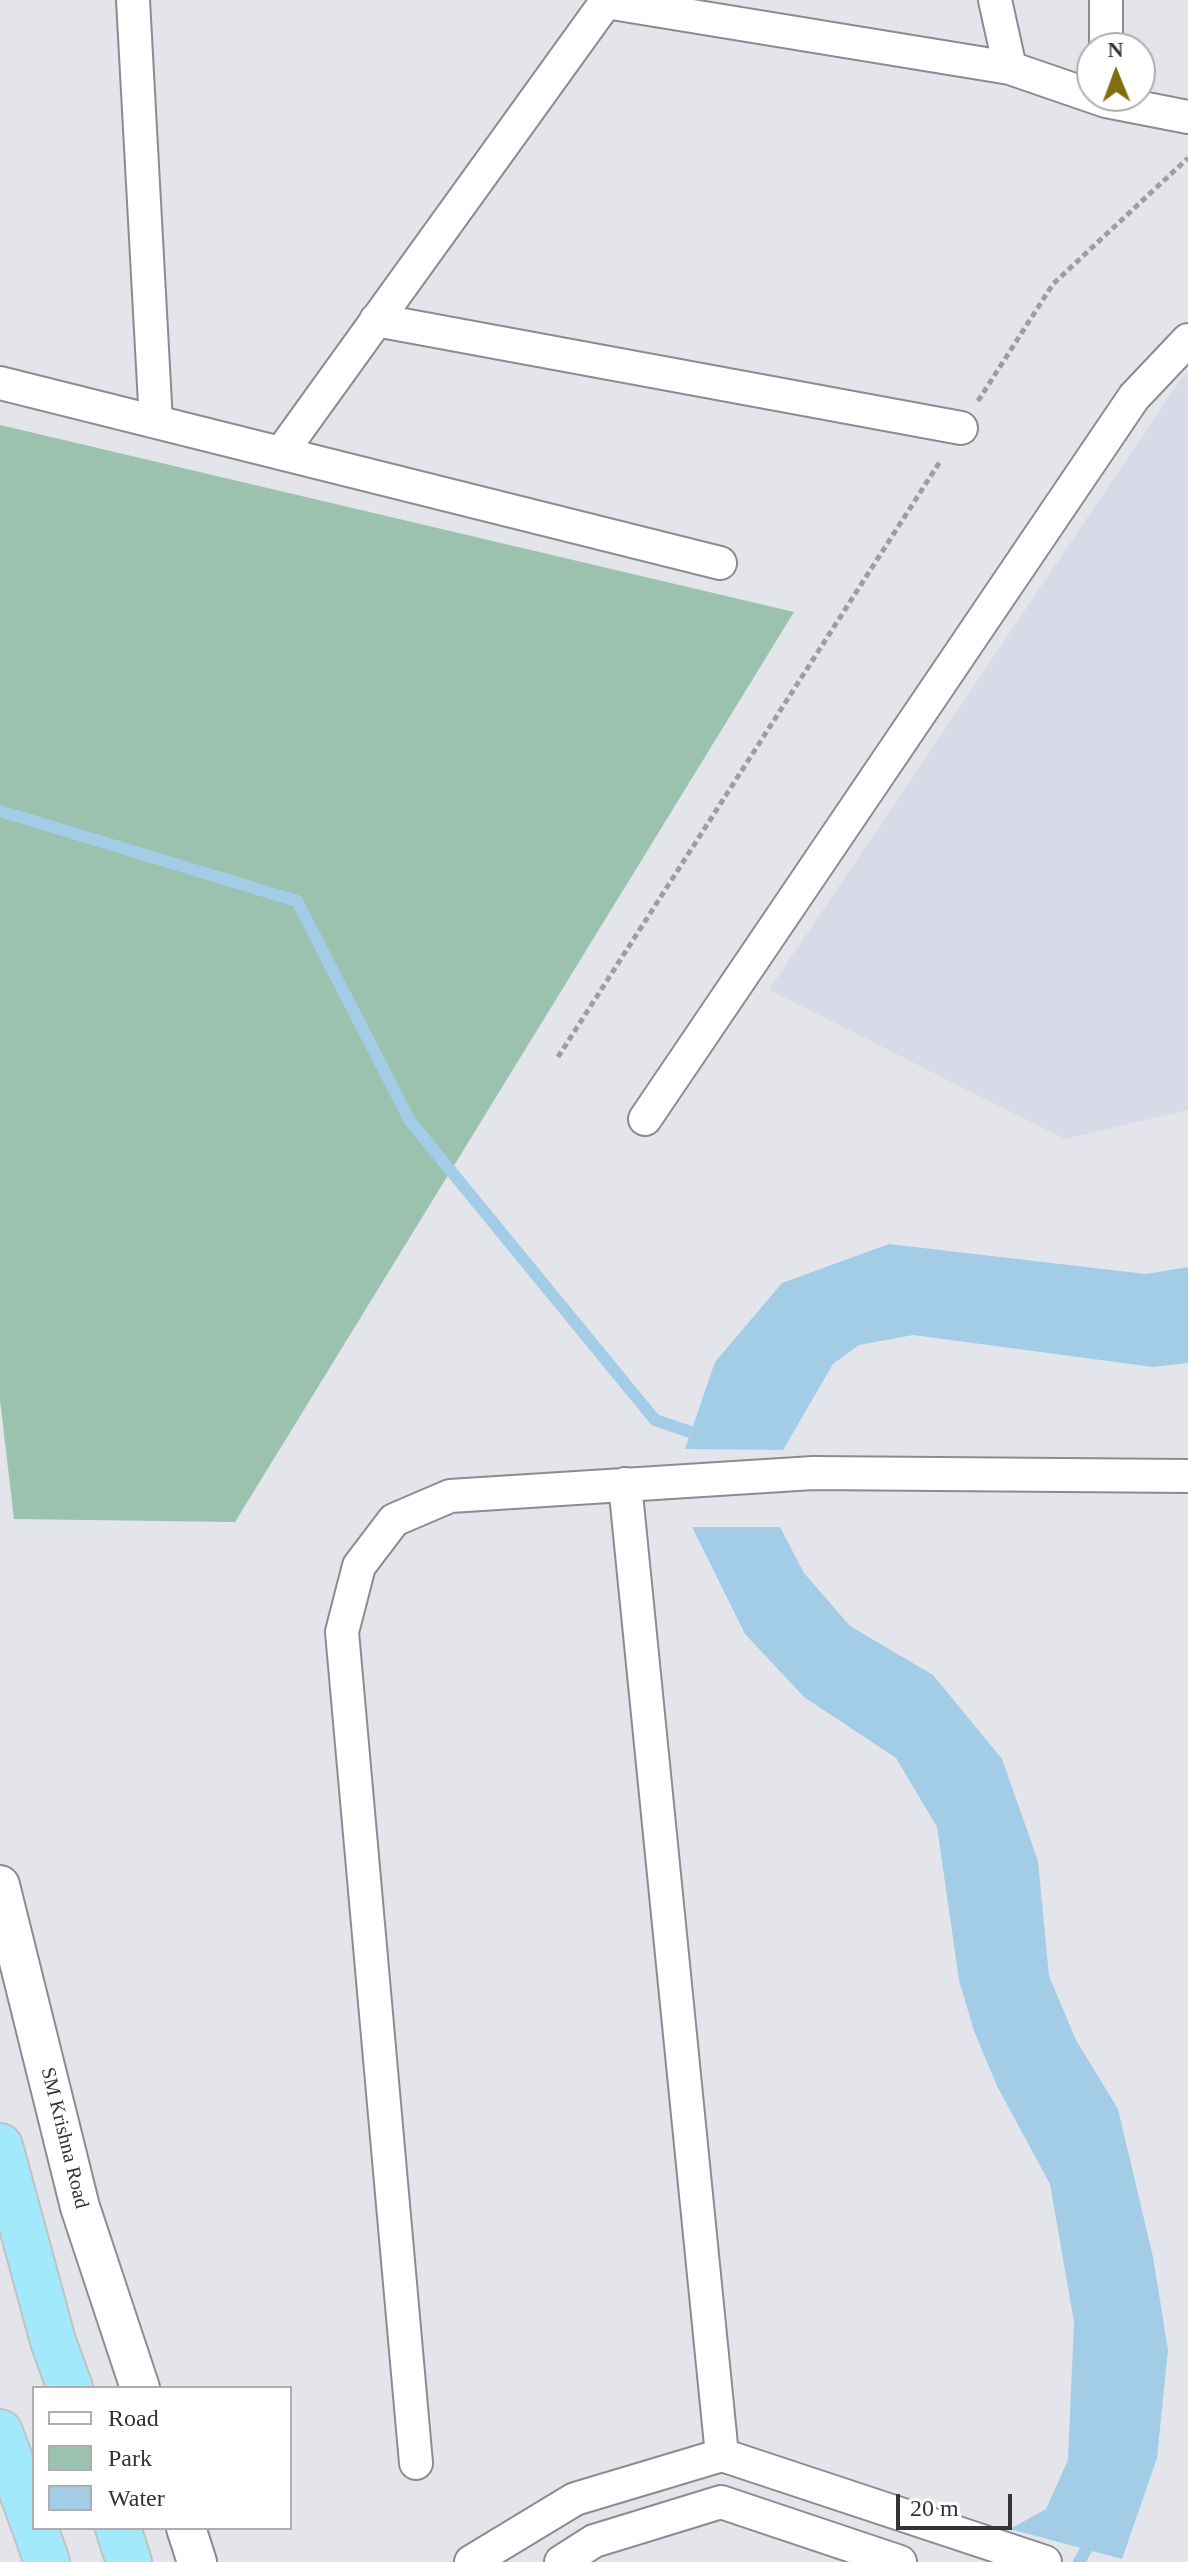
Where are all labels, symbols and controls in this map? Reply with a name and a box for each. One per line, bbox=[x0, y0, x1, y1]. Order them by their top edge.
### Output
north arrow bbox=[1076, 32, 1156, 112]
text: N bbox=[1107, 37, 1124, 62]
street label: SM Krishna Road bbox=[35, 2065, 93, 2211]
legend bbox=[32, 2386, 292, 2530]
text: Road bbox=[108, 2405, 159, 2431]
text: Park bbox=[108, 2445, 152, 2471]
scale bar bbox=[900, 2478, 1016, 2528]
text: Water bbox=[108, 2485, 165, 2511]
text: 20 m bbox=[910, 2495, 959, 2521]

